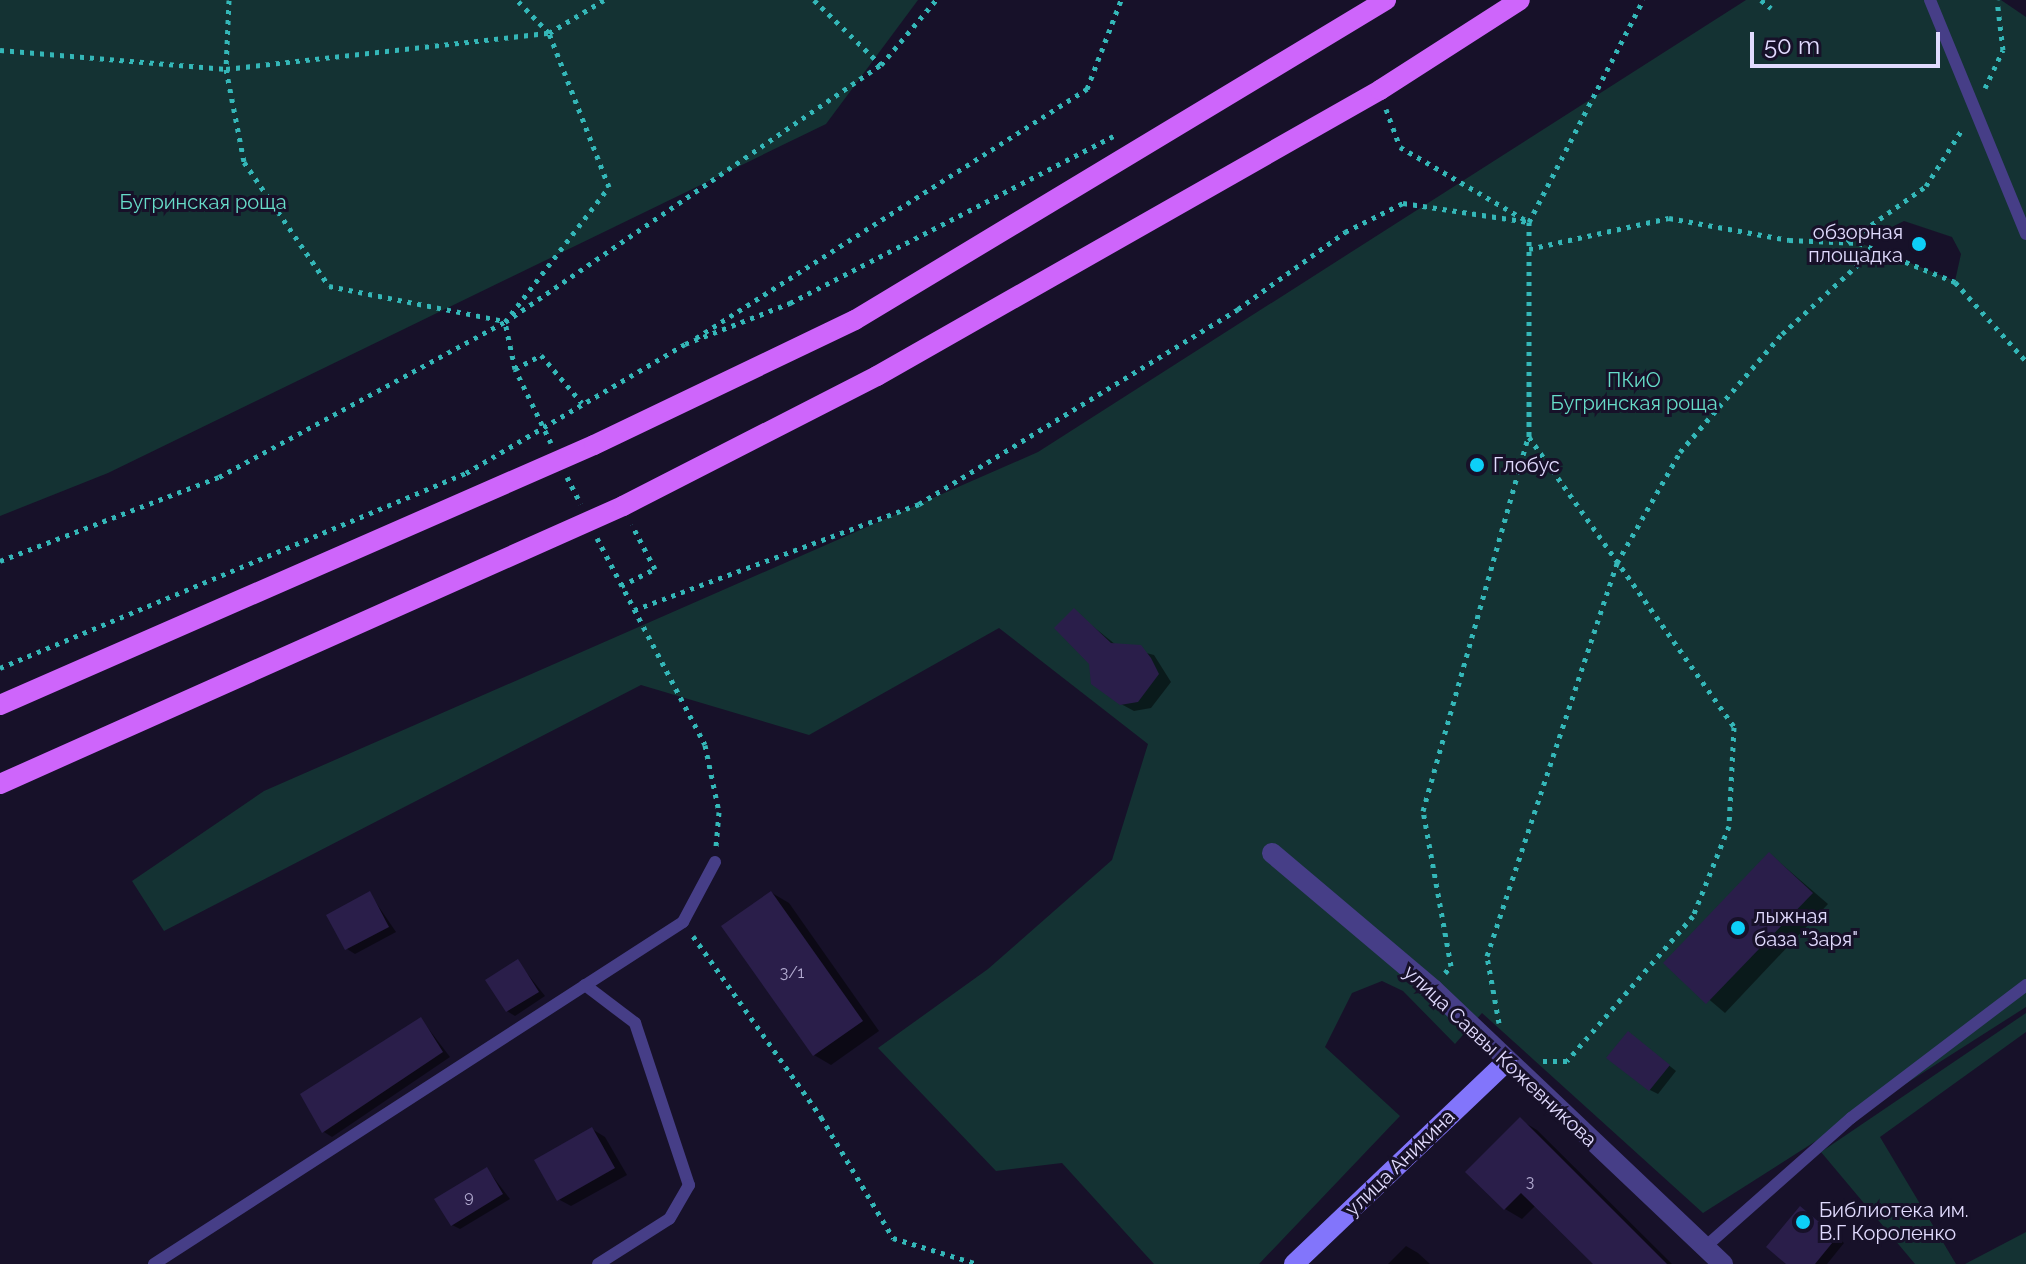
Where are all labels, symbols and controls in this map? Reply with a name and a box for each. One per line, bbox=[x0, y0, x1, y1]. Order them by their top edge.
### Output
scale bar bbox=[1754, 16, 1944, 66]
text: 50 m bbox=[1764, 31, 1820, 60]
park label: Бугринская роща bbox=[119, 190, 287, 214]
place label: обзорная площадка bbox=[1808, 220, 1903, 267]
marker: обзорная площадка bbox=[1910, 235, 1928, 253]
park label: ПКиО Бугринская роща bbox=[1550, 369, 1718, 416]
place label: Глобус bbox=[1493, 453, 1560, 477]
marker: Глобус bbox=[1468, 456, 1486, 474]
place label: лыжная база "Заря" bbox=[1754, 904, 1858, 951]
marker: лыжная база "Заря" bbox=[1729, 919, 1747, 937]
street label: улица Саввы Кожевникова bbox=[1398, 960, 1602, 1152]
house number: 3/1 bbox=[780, 963, 804, 983]
street label: улица Аникина bbox=[1340, 1104, 1460, 1222]
house number: 3 bbox=[1526, 1172, 1534, 1192]
house number: 9 bbox=[464, 1187, 474, 1207]
place label: Библиотека им. В.Г Короленко bbox=[1819, 1198, 1969, 1245]
marker: Библиотека им. В.Г Короленко bbox=[1794, 1213, 1812, 1231]

